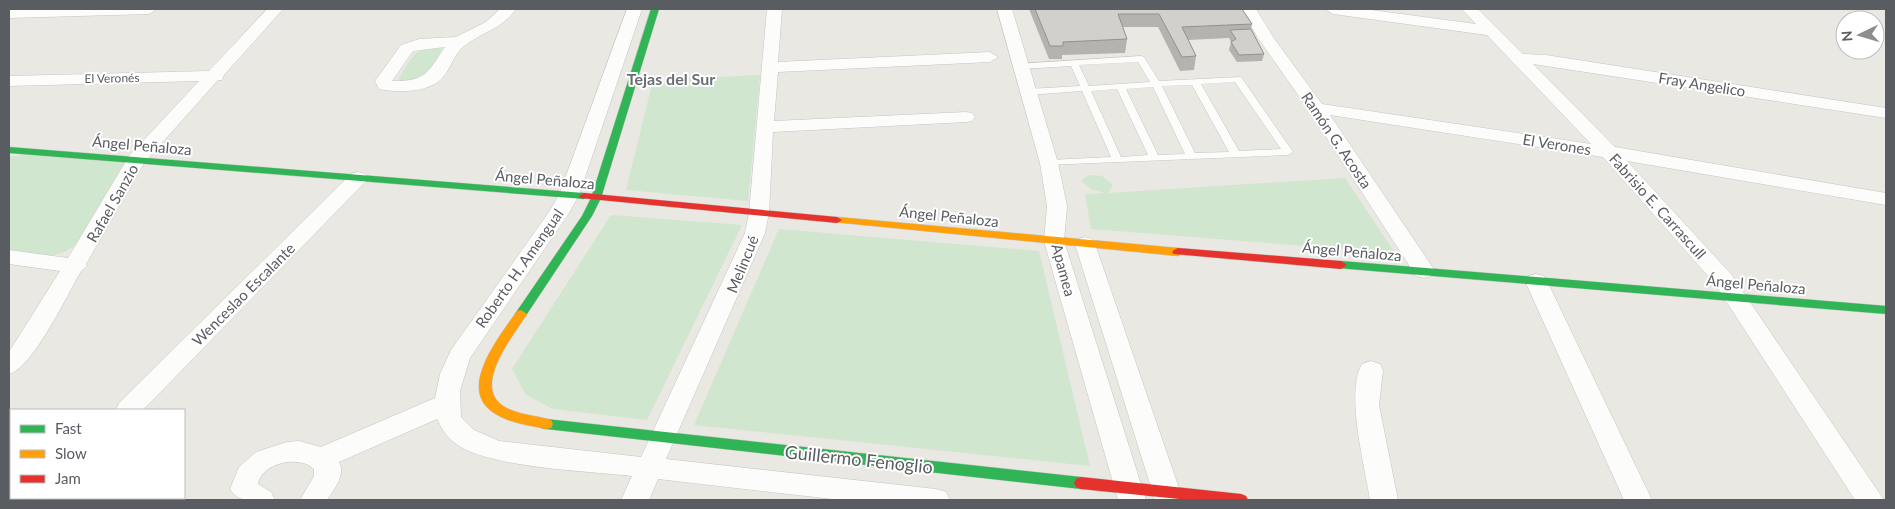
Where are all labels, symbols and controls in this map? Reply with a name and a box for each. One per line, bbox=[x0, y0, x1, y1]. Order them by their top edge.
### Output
north arrow bbox=[1835, 10, 1885, 60]
text: N bbox=[1838, 30, 1855, 42]
street label: Fray Angelico bbox=[1657, 68, 1747, 100]
district label: Tejas del Sur bbox=[627, 69, 715, 88]
street label: El Veronés bbox=[84, 70, 140, 86]
street label: Ramón G. Acosta bbox=[1298, 88, 1376, 192]
street label: El Verones bbox=[1522, 130, 1592, 158]
street label: Ángel Peñaloza bbox=[91, 132, 193, 158]
street label: Fabrisio E. Carrascull bbox=[1606, 150, 1710, 262]
street label: Rafael Sanzio bbox=[82, 161, 142, 245]
street label: Ángel Peñaloza bbox=[494, 166, 596, 192]
street label: Ángel Peñaloza bbox=[898, 202, 1000, 230]
street label: Roberto H. Amengual bbox=[471, 205, 567, 331]
street label: Melincué bbox=[722, 232, 762, 295]
street label: Ángel Peñaloza bbox=[1301, 238, 1403, 264]
street label: Wenceslao Escalante bbox=[188, 239, 298, 349]
street label: Apamea bbox=[1048, 242, 1080, 298]
street label: Ángel Peñaloza bbox=[1705, 271, 1807, 297]
legend bbox=[10, 409, 185, 499]
text: Fast bbox=[55, 419, 82, 437]
street label: Guillermo Fenoglio bbox=[784, 440, 934, 478]
text: Slow bbox=[55, 444, 87, 462]
text: Jam bbox=[55, 469, 81, 487]

